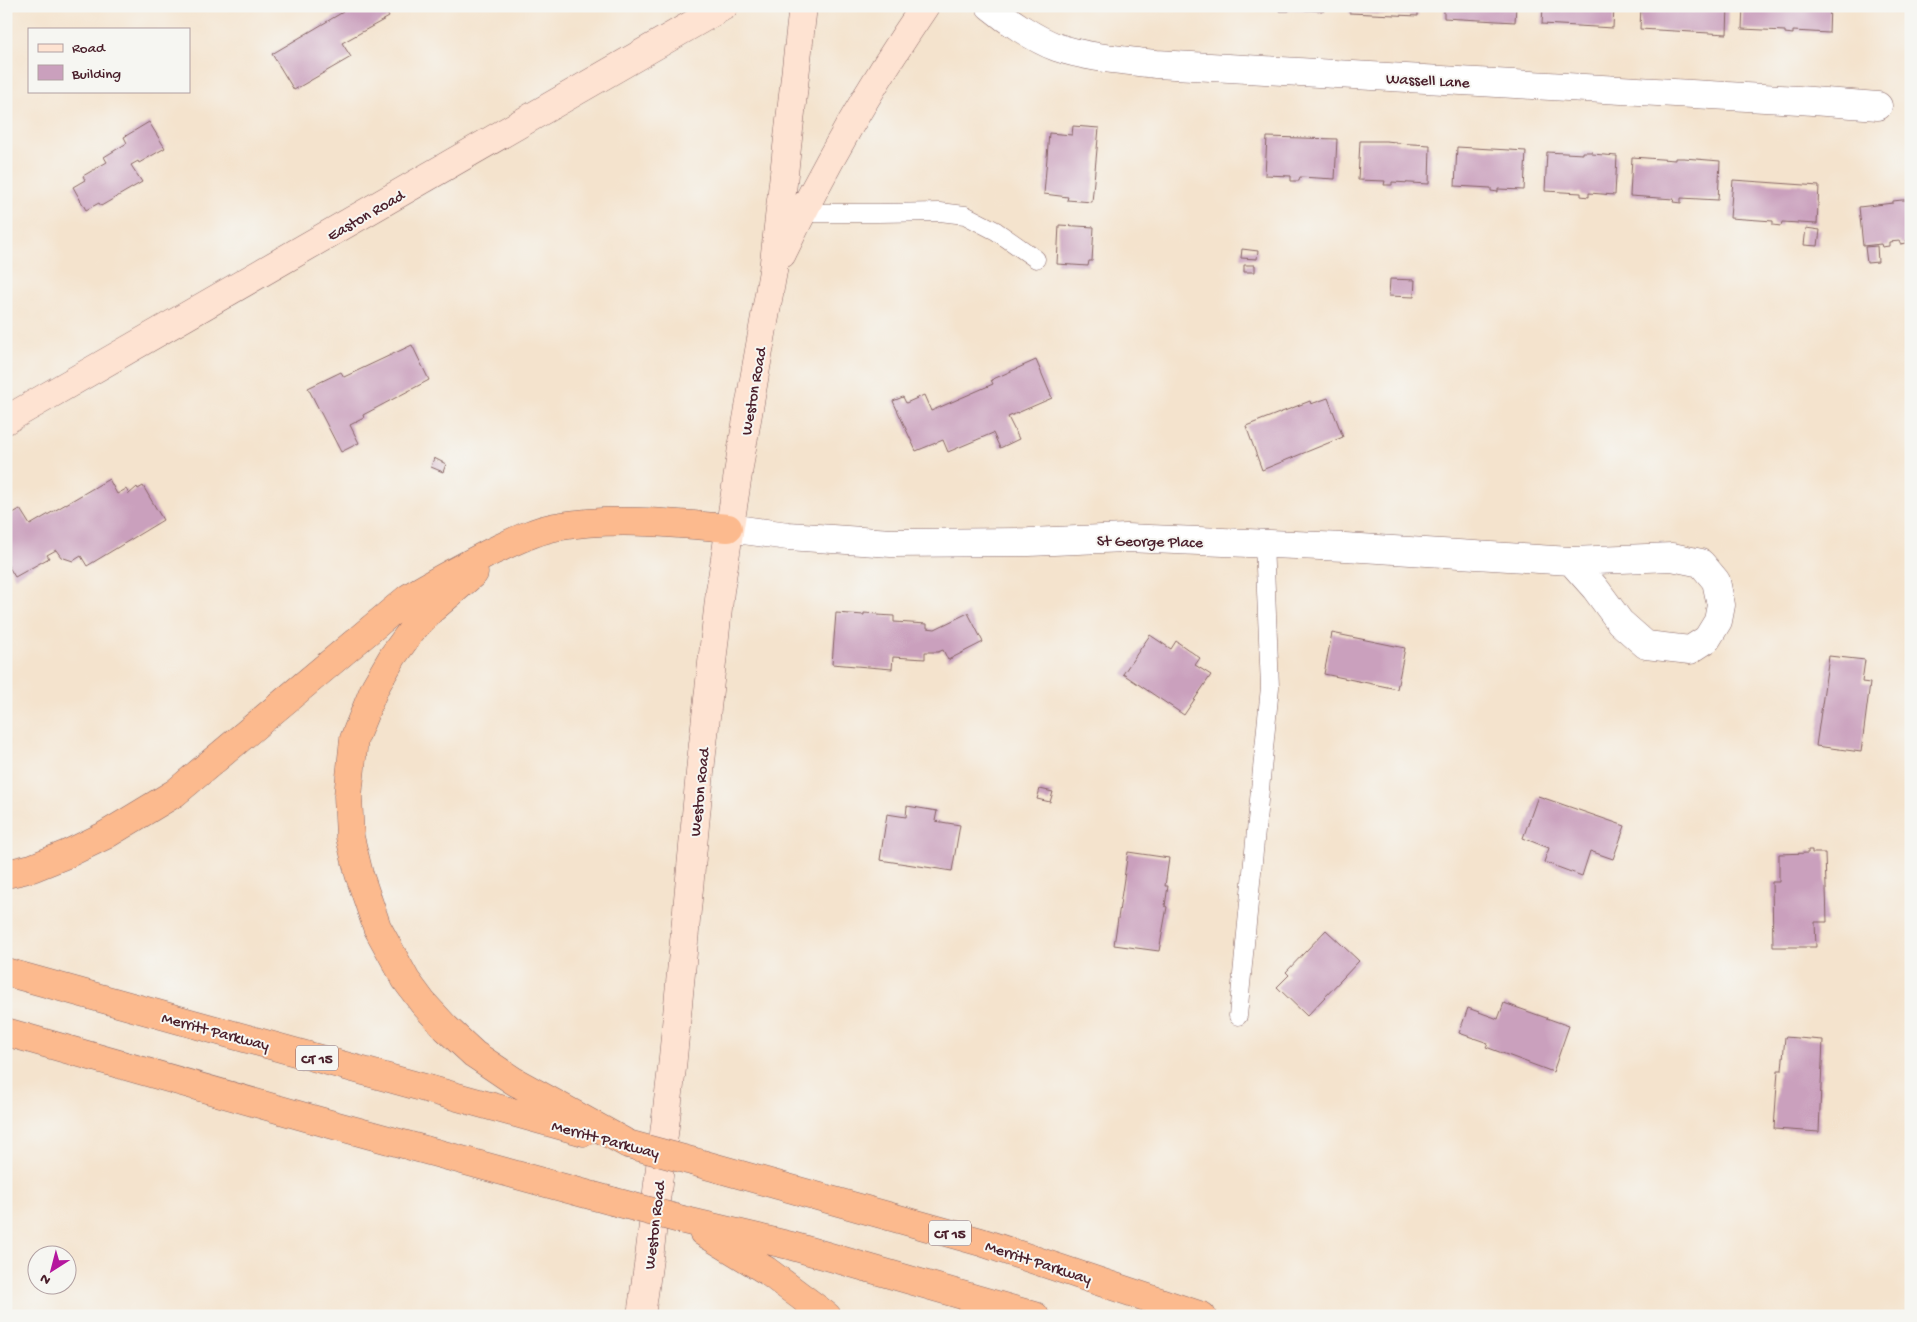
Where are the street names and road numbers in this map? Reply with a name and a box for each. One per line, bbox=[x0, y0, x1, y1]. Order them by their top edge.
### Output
street label: Wassell Lane bbox=[1385, 71, 1471, 94]
street label: Easton Road bbox=[325, 187, 410, 247]
street label: Weston Road bbox=[738, 345, 773, 437]
street label: St George Place bbox=[1097, 533, 1204, 554]
street label: Weston Road bbox=[687, 746, 716, 838]
street label: Merritt Parkway bbox=[159, 1010, 271, 1057]
road number: CT 15 bbox=[296, 1046, 338, 1070]
street label: Merritt Parkway bbox=[549, 1118, 661, 1165]
street label: Weston Road bbox=[642, 1179, 672, 1271]
road number: CT 15 bbox=[929, 1220, 971, 1246]
street label: Merritt Parkway bbox=[982, 1238, 1094, 1291]

